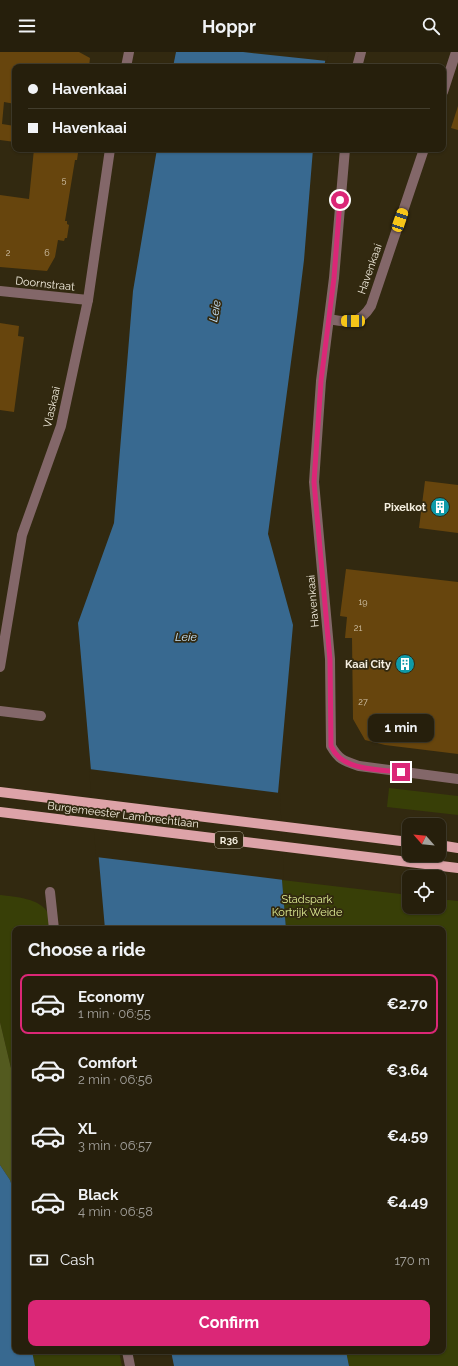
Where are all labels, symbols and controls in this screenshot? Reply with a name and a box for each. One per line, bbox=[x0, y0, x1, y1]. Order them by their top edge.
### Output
icon: menu bbox=[16, 15, 38, 37]
icon: search bbox=[420, 15, 442, 37]
text: Hoppr bbox=[202, 16, 256, 37]
text: Havenkaai bbox=[52, 80, 127, 98]
text: Havenkaai bbox=[52, 119, 127, 137]
house number: 5 bbox=[62, 175, 67, 185]
route start bbox=[331, 191, 349, 209]
car bbox=[390, 207, 410, 233]
street label: Havenkaai bbox=[355, 242, 385, 296]
house number: 2 bbox=[6, 248, 11, 258]
house number: 6 bbox=[44, 248, 50, 258]
street label: Doornstraat bbox=[15, 274, 76, 294]
water label: Leie bbox=[206, 298, 224, 323]
car bbox=[341, 315, 365, 327]
street label: Vlaskaai bbox=[41, 385, 63, 429]
building icon: Pixelkot bbox=[429, 496, 451, 518]
place label: Pixelkot bbox=[384, 501, 427, 514]
street label: Havenkaai bbox=[304, 574, 322, 628]
house number: 19 bbox=[358, 597, 368, 607]
house number: 21 bbox=[354, 623, 362, 633]
water label: Leie bbox=[175, 630, 197, 644]
building icon: Kaai City bbox=[394, 653, 416, 675]
place label: Kaai City bbox=[345, 658, 391, 671]
house number: 27 bbox=[358, 697, 368, 707]
callout: 1 min bbox=[368, 714, 434, 742]
text: 1 min bbox=[385, 720, 417, 735]
route end bbox=[392, 763, 410, 781]
street label: Burgemeester Lambrechtlaan bbox=[47, 799, 199, 831]
north arrow bbox=[402, 818, 446, 862]
map controls bbox=[402, 818, 446, 914]
road number: R36 bbox=[215, 832, 243, 848]
button: locate bbox=[402, 870, 446, 914]
park label: Stadspark Kortrijk Weide bbox=[272, 893, 343, 919]
text: Choose a ride bbox=[28, 939, 146, 960]
icon: car bbox=[30, 986, 66, 1022]
text: Economy bbox=[78, 988, 145, 1006]
text: €2.70 bbox=[387, 995, 428, 1013]
text: 1 min · 06:55 bbox=[78, 1006, 151, 1021]
icon: car bbox=[30, 1052, 66, 1088]
text: Comfort bbox=[78, 1054, 137, 1072]
text: €3.64 bbox=[387, 1061, 428, 1079]
text: 2 min · 06:56 bbox=[78, 1072, 153, 1087]
icon: car bbox=[30, 1118, 66, 1154]
text: XL bbox=[78, 1120, 96, 1138]
text: €4.59 bbox=[387, 1127, 428, 1145]
text: 3 min · 06:57 bbox=[78, 1138, 152, 1153]
icon: car bbox=[30, 1184, 66, 1220]
text: Black bbox=[78, 1186, 118, 1204]
text: €4.49 bbox=[387, 1193, 428, 1211]
text: 4 min · 06:58 bbox=[78, 1204, 153, 1219]
icon: cash bbox=[28, 1249, 50, 1271]
text: Cash bbox=[60, 1251, 94, 1269]
text: 170 m bbox=[394, 1253, 430, 1268]
button: Confirm bbox=[28, 1300, 430, 1346]

